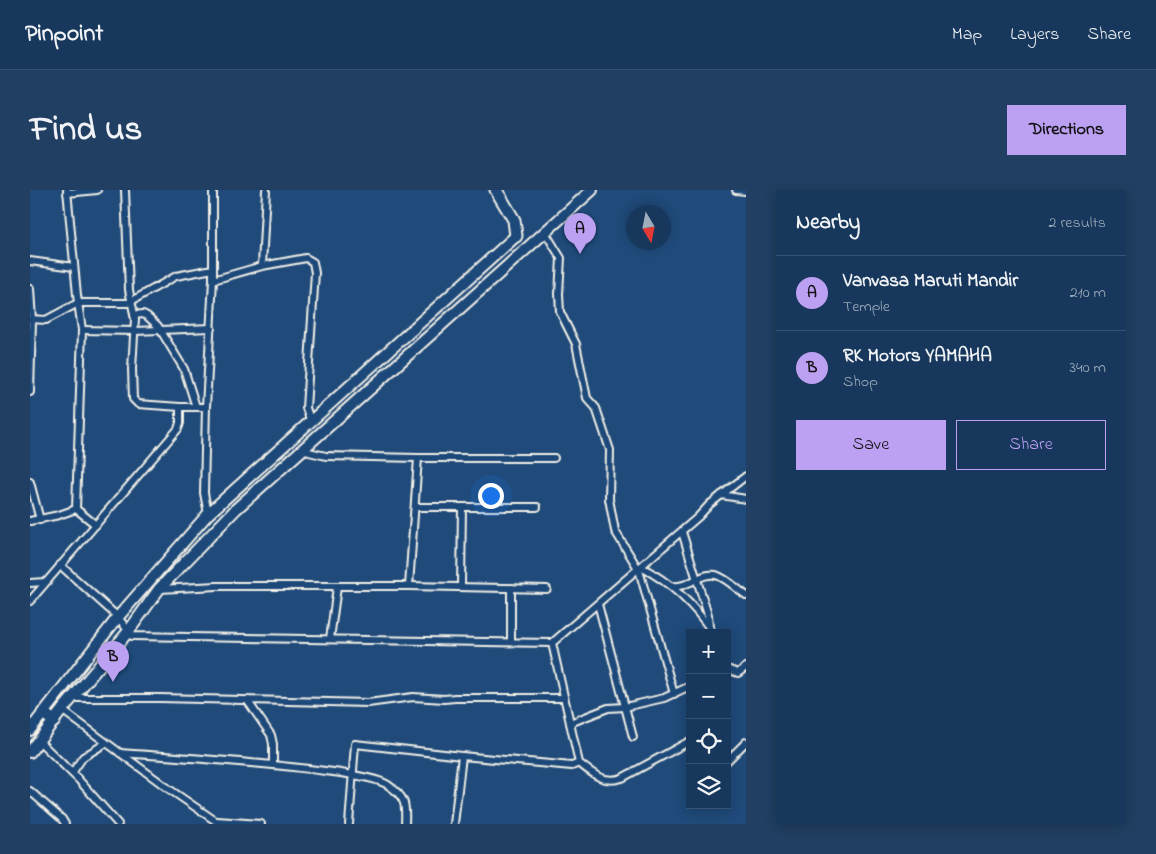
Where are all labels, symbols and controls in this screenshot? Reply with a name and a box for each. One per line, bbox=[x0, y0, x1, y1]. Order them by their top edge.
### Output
text: Pinpoint bbox=[25, 17, 103, 52]
text: Map bbox=[952, 22, 982, 48]
text: Layers bbox=[1010, 22, 1060, 48]
text: Share bbox=[1088, 22, 1131, 48]
text: Find us bbox=[30, 105, 142, 156]
button: Directions bbox=[1007, 105, 1126, 155]
north arrow bbox=[626, 205, 671, 250]
text: Nearby bbox=[796, 208, 860, 238]
text: 2 results bbox=[1048, 211, 1106, 235]
pin: A bbox=[564, 213, 596, 254]
text: Vanvasa Maruti Mandir bbox=[843, 268, 1018, 295]
text: A bbox=[807, 281, 817, 305]
text: 210 m bbox=[1070, 281, 1106, 305]
text: Temple bbox=[843, 295, 890, 319]
text: RK Motors YAMAHA bbox=[843, 343, 992, 370]
text: B bbox=[807, 356, 817, 380]
text: 340 m bbox=[1069, 356, 1106, 380]
text: Shop bbox=[843, 370, 878, 394]
button: Save bbox=[796, 420, 946, 470]
button: Share bbox=[956, 420, 1106, 470]
your location bbox=[478, 483, 504, 509]
map controls bbox=[686, 629, 731, 809]
button: + bbox=[686, 629, 731, 674]
pin: B bbox=[97, 641, 129, 682]
button: − bbox=[686, 674, 731, 719]
button: locate bbox=[686, 719, 731, 764]
button: layers bbox=[686, 764, 731, 809]

